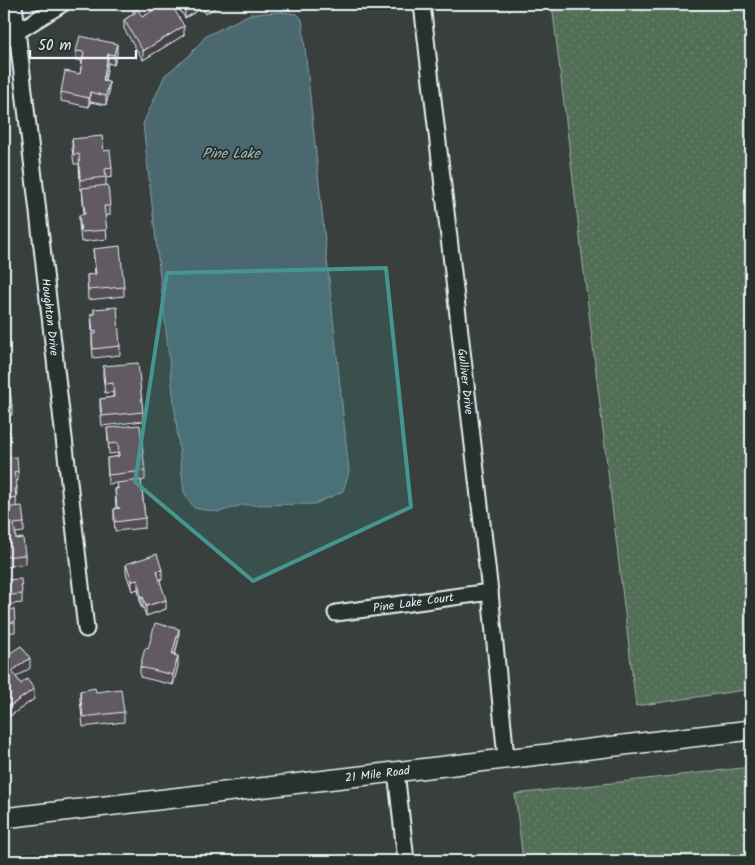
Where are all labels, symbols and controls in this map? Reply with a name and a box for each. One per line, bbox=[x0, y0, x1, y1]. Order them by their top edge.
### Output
scale bar bbox=[30, 28, 136, 60]
text: 50 m bbox=[38, 34, 72, 58]
water label: Pine Lake bbox=[202, 143, 261, 165]
street label: Houghton Drive bbox=[36, 277, 64, 357]
street label: Gulliver Drive bbox=[452, 347, 479, 416]
street label: Pine Lake Court bbox=[372, 588, 455, 617]
street label: 21 Mile Road bbox=[344, 761, 412, 787]

